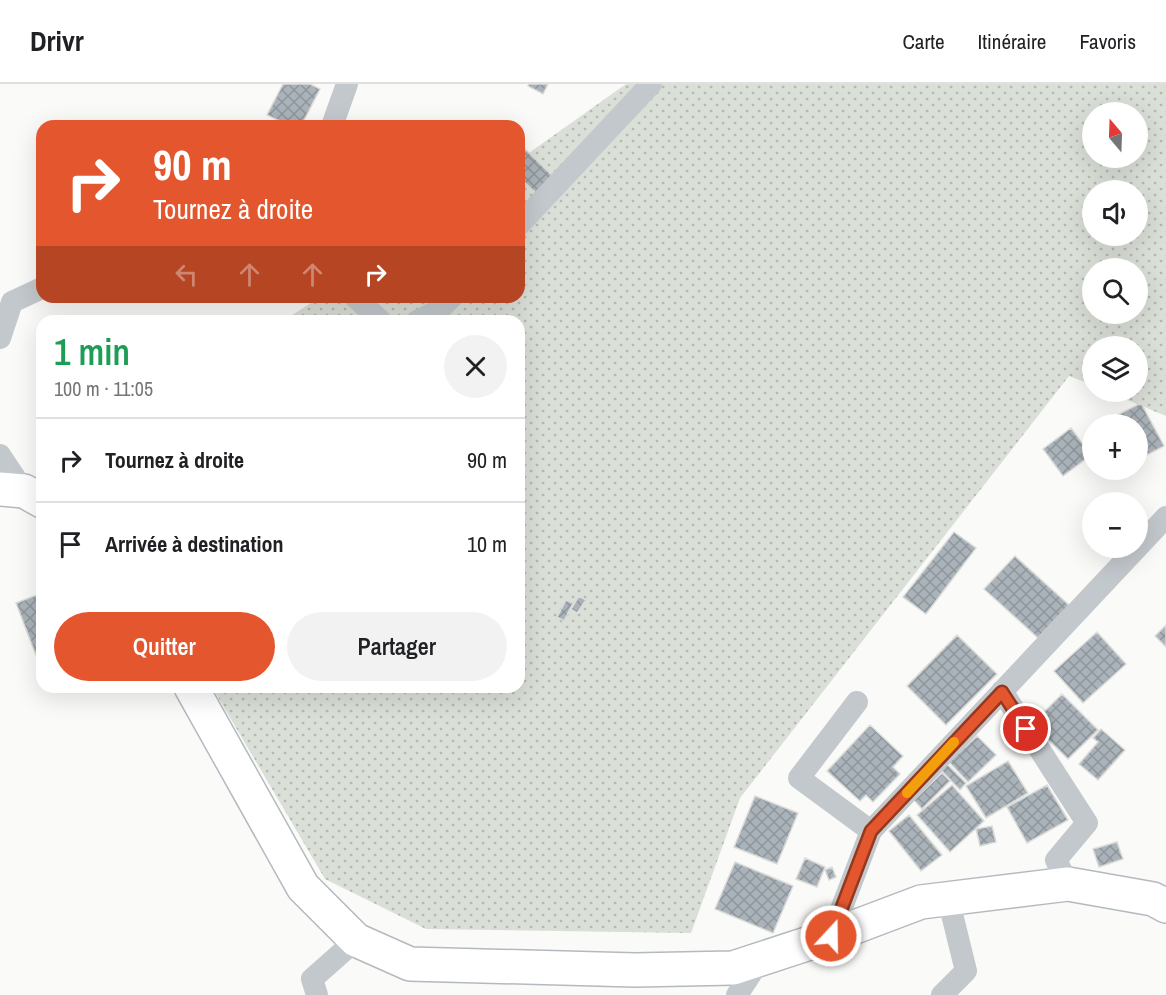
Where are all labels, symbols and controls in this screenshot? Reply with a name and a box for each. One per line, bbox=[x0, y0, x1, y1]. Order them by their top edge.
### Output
text: Drivr bbox=[30, 22, 84, 60]
text: Carte bbox=[902, 27, 945, 56]
text: Itinéraire bbox=[978, 27, 1046, 56]
text: Favoris bbox=[1079, 27, 1136, 56]
north arrow bbox=[1082, 102, 1148, 168]
map controls bbox=[1082, 102, 1148, 558]
text: 90 m bbox=[153, 137, 232, 193]
icon: right bbox=[54, 144, 132, 222]
button: sound bbox=[1082, 180, 1148, 246]
text: Tournez à droite bbox=[153, 191, 313, 227]
icon: left bbox=[170, 258, 203, 291]
icon: ahead bbox=[233, 258, 266, 291]
icon: ahead bbox=[296, 258, 329, 291]
icon: right bbox=[359, 258, 392, 291]
button: search bbox=[1082, 258, 1148, 324]
text: 1 min bbox=[54, 328, 130, 376]
button: close bbox=[444, 335, 507, 398]
button: layers bbox=[1082, 336, 1148, 402]
text: 100 m · 11:05 bbox=[54, 375, 153, 402]
button: + bbox=[1082, 414, 1148, 480]
icon: right bbox=[54, 444, 87, 477]
text: Tournez à droite bbox=[105, 445, 244, 475]
text: 90 m bbox=[467, 445, 507, 475]
button: − bbox=[1082, 492, 1148, 558]
icon: arrive bbox=[54, 528, 87, 561]
text: Arrivée à destination bbox=[105, 529, 283, 559]
text: 10 m bbox=[467, 529, 507, 559]
button: Quitter bbox=[54, 612, 275, 681]
button: Partager bbox=[287, 612, 507, 681]
pin bbox=[1000, 703, 1051, 754]
icon: arrive bbox=[1009, 712, 1042, 745]
position arrow bbox=[799, 904, 863, 968]

